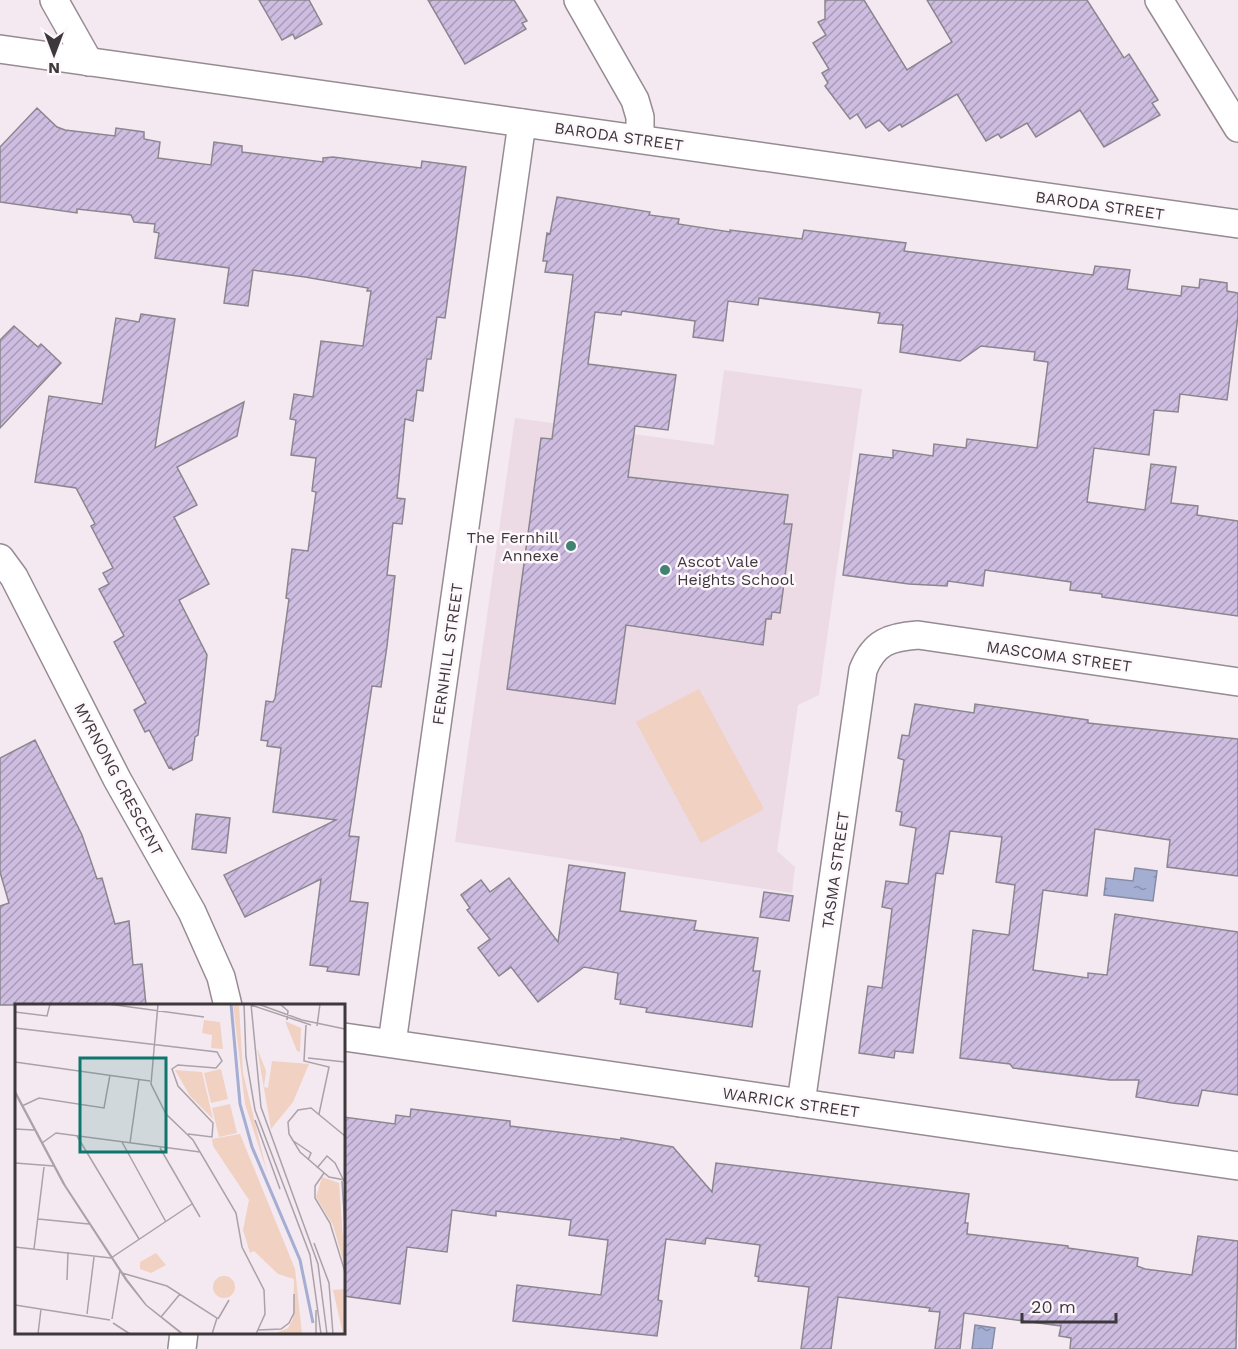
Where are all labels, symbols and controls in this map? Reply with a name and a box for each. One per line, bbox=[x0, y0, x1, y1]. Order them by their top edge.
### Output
north arrow bbox=[24, 24, 84, 84]
text: N bbox=[48, 59, 60, 78]
street label: BARODA STREET bbox=[553, 118, 685, 155]
street label: BARODA STREET bbox=[1034, 187, 1166, 224]
place label: The Fernhill Annexe bbox=[467, 528, 559, 565]
marker: The Fernhill Annexe bbox=[564, 539, 578, 553]
place label: Ascot Vale Heights School bbox=[677, 552, 794, 589]
marker: Ascot Vale Heights School bbox=[658, 563, 672, 577]
street label: FERNHILL STREET bbox=[428, 582, 467, 726]
street label: MASCOMA STREET bbox=[985, 637, 1133, 676]
street label: MYRNONG CRESCENT bbox=[70, 700, 167, 859]
street label: TASMA STREET bbox=[818, 810, 853, 930]
inset map bbox=[15, 1004, 345, 1334]
street label: WARRICK STREET bbox=[721, 1083, 861, 1122]
scale bar bbox=[1022, 1286, 1116, 1324]
text: 20 m bbox=[1031, 1296, 1076, 1317]

